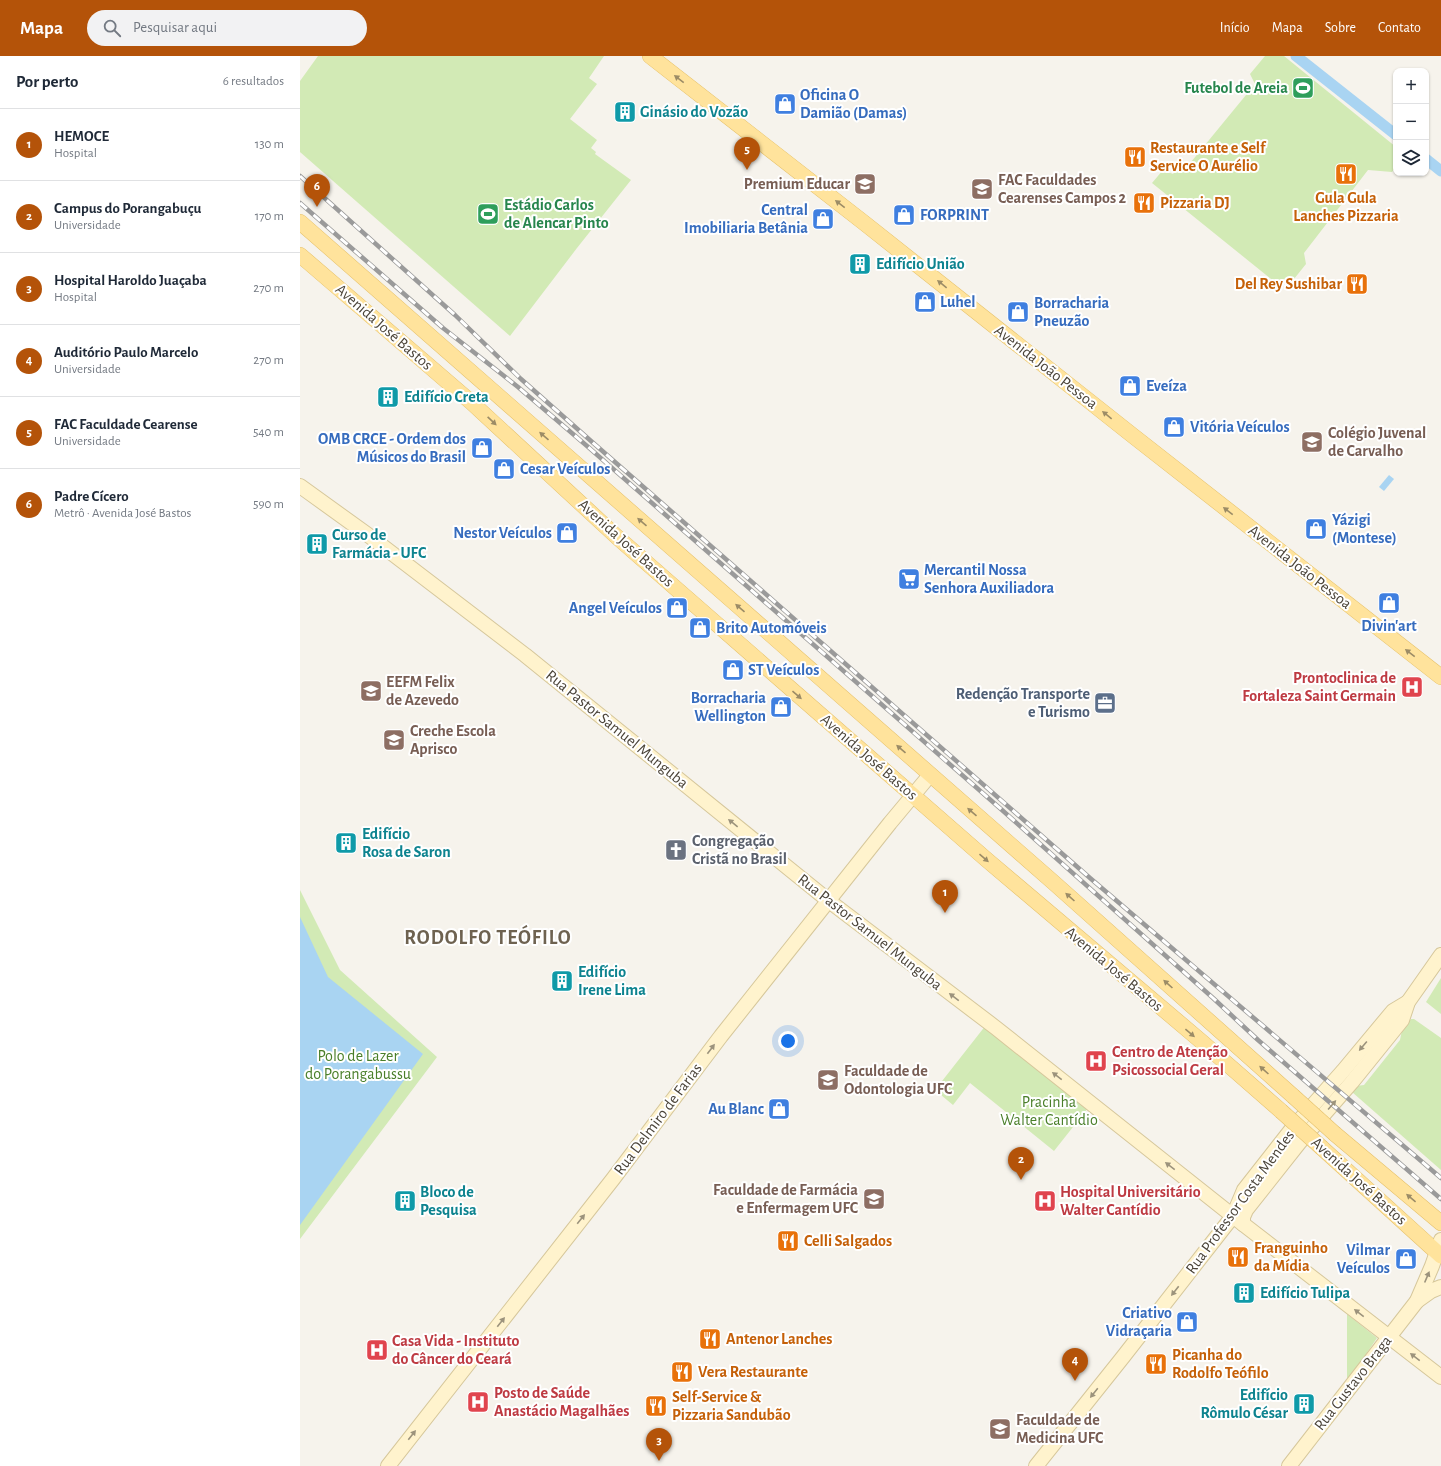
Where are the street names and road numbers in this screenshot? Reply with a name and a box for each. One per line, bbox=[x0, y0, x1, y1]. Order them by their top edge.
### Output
street label: Avenida José Bastos bbox=[333, 281, 435, 373]
street label: Avenida João Pessoa bbox=[992, 322, 1100, 412]
street label: Avenida José Bastos bbox=[575, 496, 677, 590]
street label: Avenida João Pessoa bbox=[1246, 522, 1354, 612]
street label: Rua Pastor Samuel Munguba bbox=[543, 667, 691, 791]
street label: Avenida José Bastos bbox=[818, 711, 920, 803]
street label: Rua Pastor Samuel Munguba bbox=[795, 871, 945, 993]
street label: Avenida José Bastos bbox=[1062, 924, 1166, 1014]
street label: Rua Delmiro de Farias bbox=[611, 1060, 705, 1178]
street label: Rua Professor Costa Mendes bbox=[1183, 1127, 1297, 1277]
street label: Avenida José Bastos bbox=[1308, 1134, 1410, 1228]
street label: Rua Gustavo Braga bbox=[1311, 1333, 1395, 1433]

